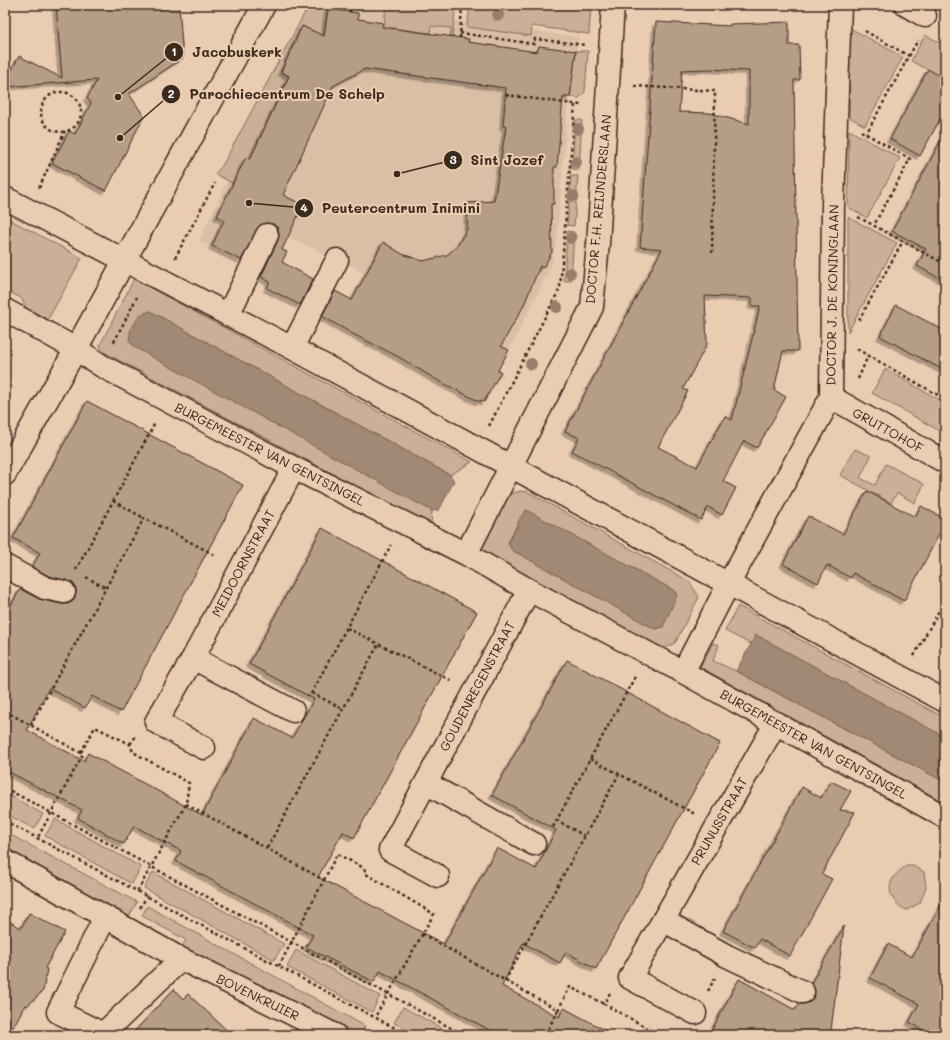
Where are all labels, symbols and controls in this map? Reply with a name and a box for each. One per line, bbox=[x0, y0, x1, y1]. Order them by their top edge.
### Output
callout: Jacobuskerk bbox=[164, 39, 290, 65]
text: Jacobuskerk bbox=[192, 42, 282, 61]
text: 1 bbox=[171, 43, 177, 59]
callout: Parochiecentrum De Schelp bbox=[161, 81, 393, 107]
text: Parochiecentrum De Schelp bbox=[189, 84, 385, 103]
text: 2 bbox=[168, 85, 175, 101]
street label: DOCTOR F.H. REIJNDERSLAAN bbox=[581, 113, 614, 304]
callout: Sint Jozef bbox=[443, 147, 551, 173]
text: Sint Jozef bbox=[471, 150, 544, 169]
text: 3 bbox=[449, 151, 457, 167]
callout: Peutercentrum Inimini bbox=[294, 195, 488, 221]
text: Peutercentrum Inimini bbox=[322, 198, 480, 217]
text: 4 bbox=[300, 199, 308, 215]
street label: DOCTOR J. DE KONINGLAAN bbox=[821, 204, 842, 386]
street label: BURGEMEESTER VAN GENTSINGEL bbox=[172, 398, 368, 509]
street label: GRUTTOHOF bbox=[850, 403, 927, 456]
street label: MEIDOORNSTRAAT bbox=[207, 506, 278, 619]
street label: GOUDENREGENSTRAAT bbox=[435, 618, 518, 754]
street label: BURGEMEESTER VAN GENTSINGEL bbox=[718, 685, 911, 802]
street label: PRUNUSSTRAAT bbox=[687, 774, 751, 868]
street label: BOVENKRUIER bbox=[214, 969, 302, 1024]

